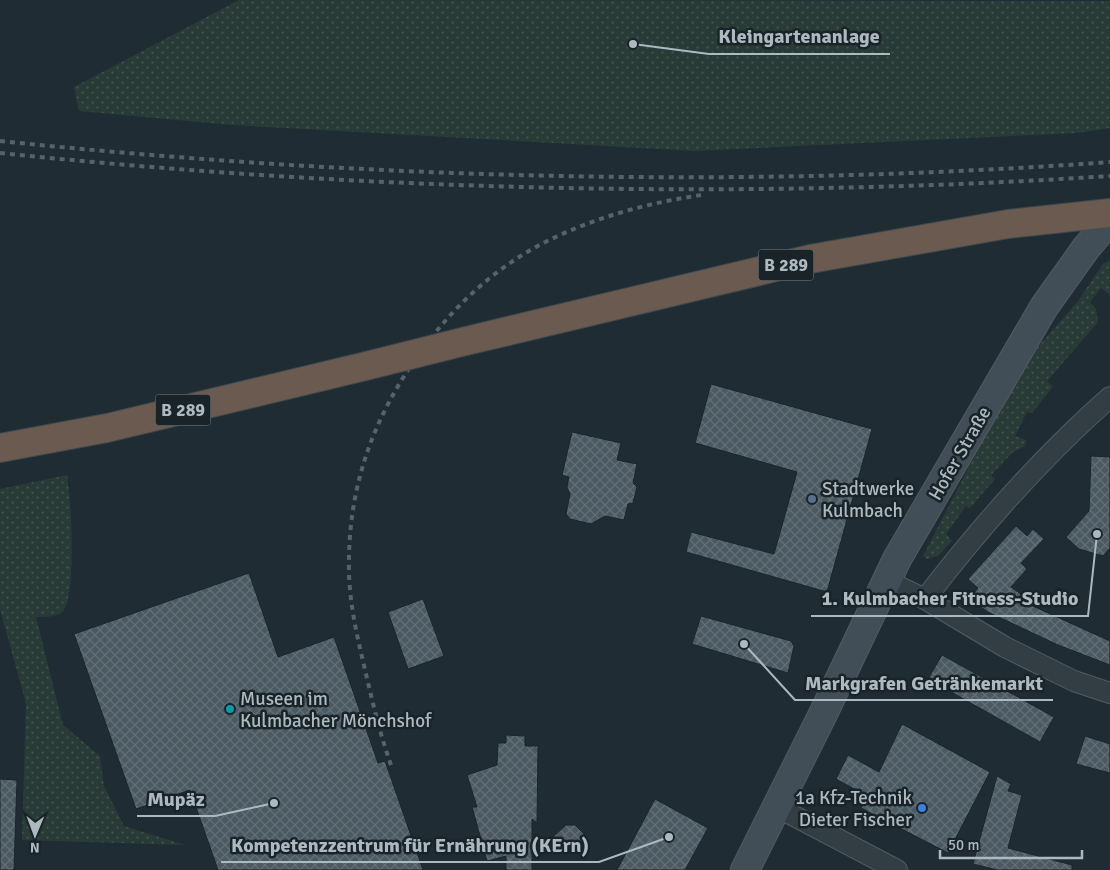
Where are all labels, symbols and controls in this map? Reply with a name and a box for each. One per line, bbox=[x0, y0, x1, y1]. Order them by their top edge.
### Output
callout: Kleingartenanlage bbox=[709, 19, 890, 54]
text: Kleingartenanlage bbox=[718, 24, 880, 49]
road number: B 289 bbox=[758, 250, 814, 280]
road number: B 289 bbox=[156, 394, 210, 426]
street label: Hofer Straße bbox=[923, 402, 996, 505]
place label: Stadtwerke Kulmbach bbox=[822, 477, 914, 523]
marker: Stadtwerke Kulmbach bbox=[806, 493, 818, 505]
callout: 1. Kulmbacher Fitness-Studio bbox=[811, 581, 1088, 616]
text: 1. Kulmbacher Fitness-Studio bbox=[822, 586, 1078, 611]
callout: Markgrafen Getränkemarkt bbox=[795, 665, 1053, 700]
text: Markgrafen Getränkemarkt bbox=[805, 671, 1044, 696]
place label: Museen im Kulmbacher Mönchshof bbox=[240, 687, 433, 733]
marker: Museen im Kulmbacher Mönchshof bbox=[224, 703, 236, 715]
callout: Mupäz bbox=[137, 781, 215, 816]
place label: 1a Kfz-Technik Dieter Fischer bbox=[795, 786, 912, 832]
text: Mupäz bbox=[147, 787, 205, 812]
marker: 1a Kfz-Technik Dieter Fischer bbox=[916, 802, 928, 814]
north arrow bbox=[10, 810, 60, 860]
callout: Kompetenzzentrum für Ernährung (KErn) bbox=[221, 827, 599, 862]
scale bar bbox=[940, 828, 1082, 860]
text: Kompetenzzentrum für Ernährung (KErn) bbox=[231, 833, 589, 858]
text: 50 m bbox=[948, 836, 979, 854]
text: N bbox=[30, 839, 40, 856]

